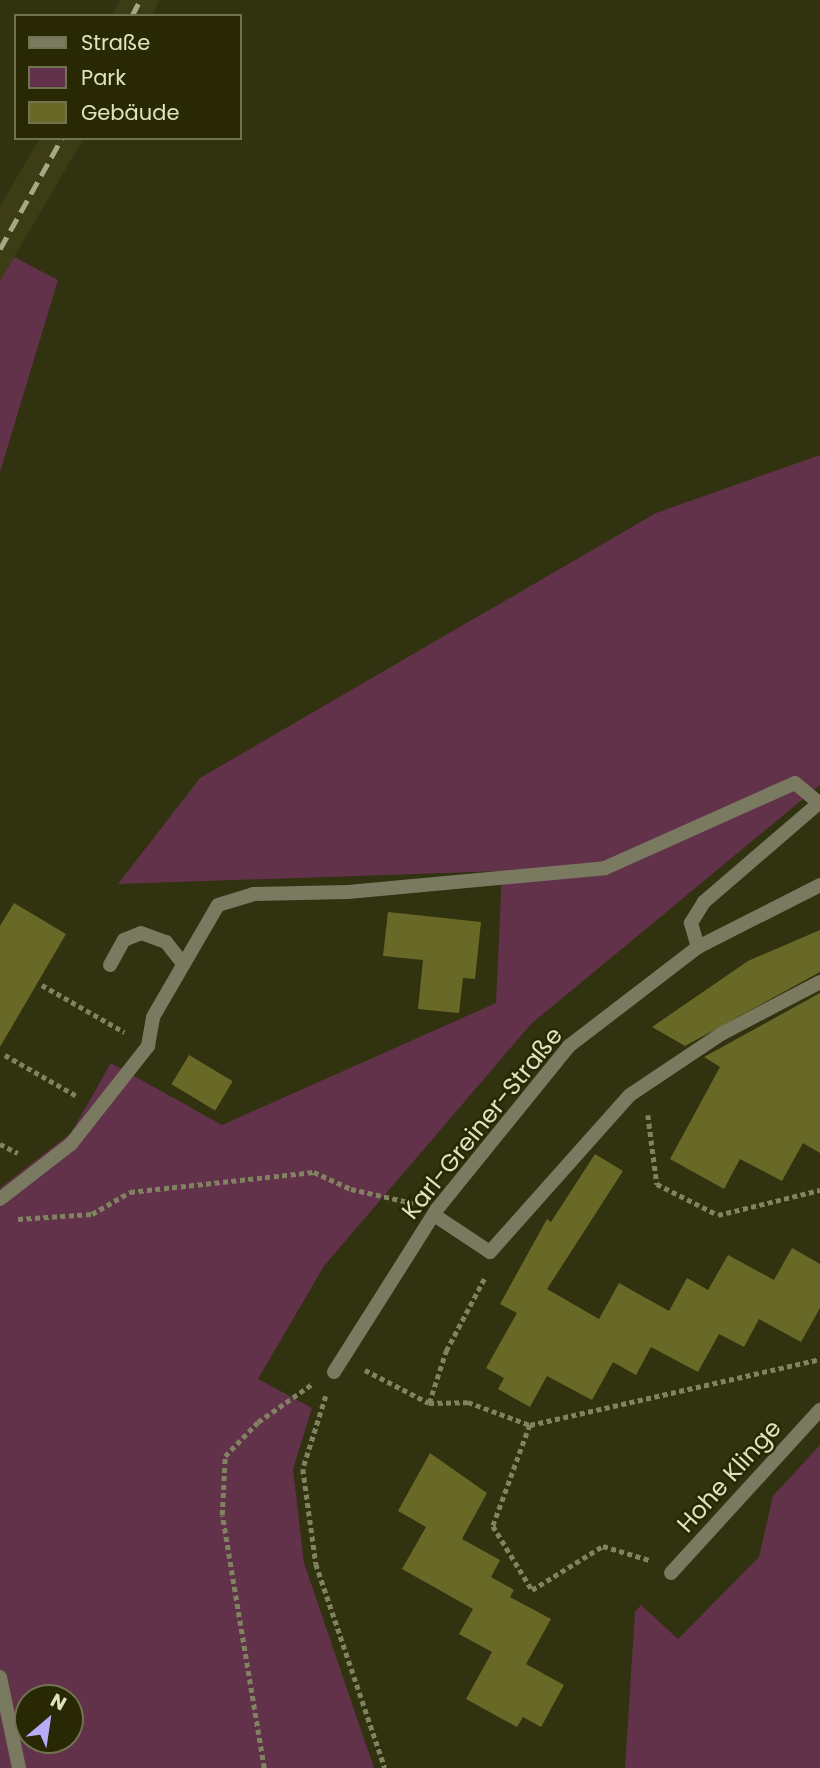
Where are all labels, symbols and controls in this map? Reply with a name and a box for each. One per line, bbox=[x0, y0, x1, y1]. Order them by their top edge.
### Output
legend bbox=[14, 14, 242, 140]
text: Straße bbox=[81, 28, 150, 57]
text: Park bbox=[81, 63, 126, 92]
text: Gebäude bbox=[81, 98, 179, 127]
street label: Karl-Greiner-Straße bbox=[396, 1021, 568, 1225]
street label: Hohe Klinge bbox=[671, 1414, 787, 1538]
north arrow bbox=[14, 1684, 84, 1754]
text: N bbox=[46, 1687, 71, 1717]

